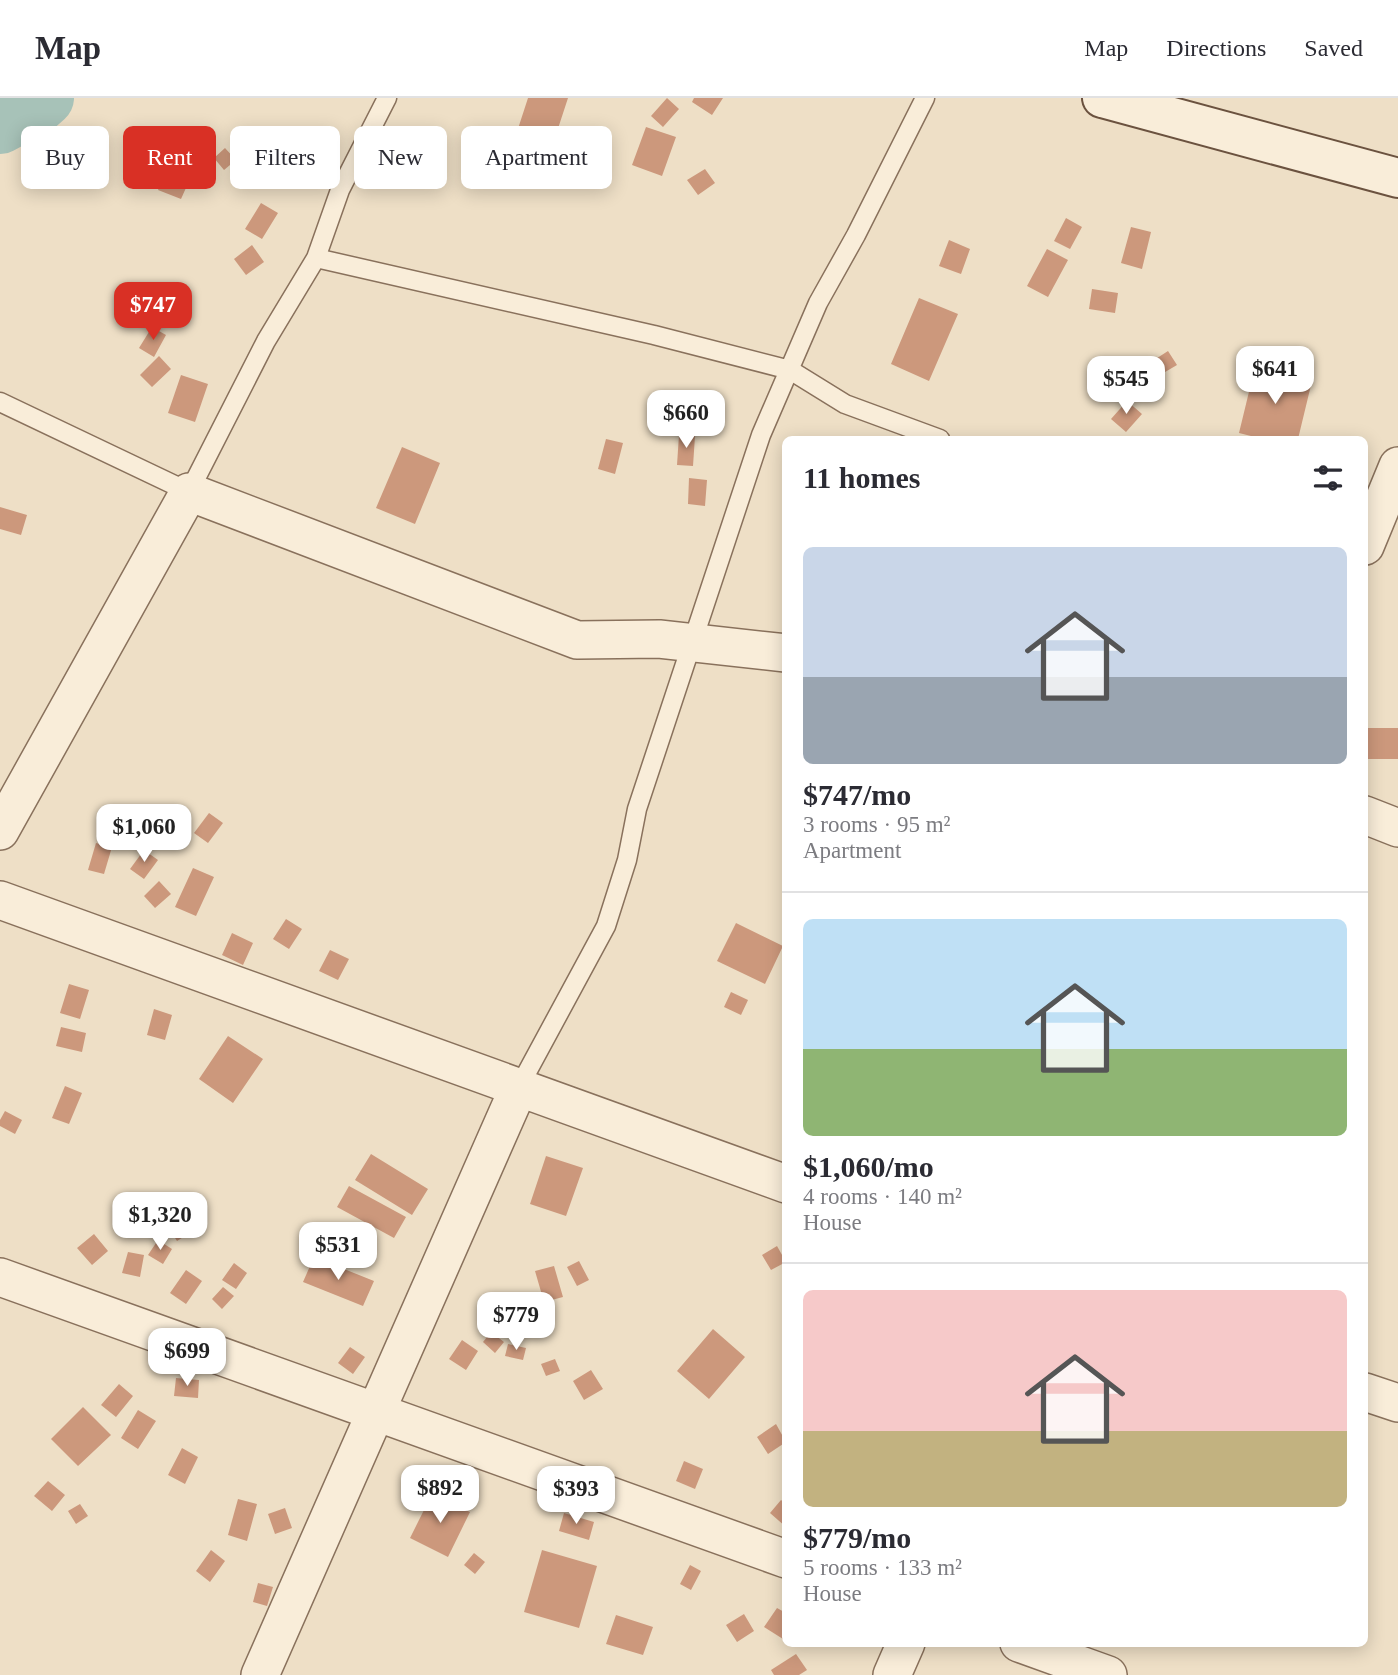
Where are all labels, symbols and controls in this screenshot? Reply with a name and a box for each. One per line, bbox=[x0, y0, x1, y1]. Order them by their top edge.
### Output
text: Map bbox=[35, 30, 101, 66]
text: Map bbox=[1084, 35, 1128, 61]
text: Directions bbox=[1166, 35, 1266, 61]
text: Saved bbox=[1304, 35, 1363, 61]
chip: Buy bbox=[21, 126, 109, 189]
chip: Rent bbox=[123, 126, 216, 189]
chip: Filters bbox=[230, 126, 340, 189]
chip: New bbox=[354, 126, 447, 189]
chip: Apartment bbox=[461, 126, 612, 189]
pin: $747 bbox=[112, 282, 194, 342]
text: $747 bbox=[130, 292, 176, 317]
pin: $641 bbox=[1234, 346, 1316, 406]
pin: $545 bbox=[1085, 356, 1167, 416]
text: $641 bbox=[1252, 356, 1298, 381]
text: $545 bbox=[1103, 366, 1149, 391]
pin: $660 bbox=[645, 390, 727, 450]
text: $660 bbox=[663, 400, 709, 425]
icon: filters bbox=[1309, 459, 1347, 497]
text: 11 homes bbox=[803, 461, 921, 494]
icon: home bbox=[1012, 593, 1138, 719]
text: $747/mo bbox=[803, 778, 911, 811]
pin: $1,060 bbox=[87, 804, 201, 864]
text: 3 rooms · 95 m² bbox=[803, 812, 950, 837]
text: $1,060 bbox=[112, 814, 176, 839]
text: Apartment bbox=[803, 838, 901, 863]
icon: home bbox=[1012, 965, 1138, 1091]
text: $1,060/mo bbox=[803, 1150, 934, 1183]
text: 4 rooms · 140 m² bbox=[803, 1184, 962, 1209]
pin: $1,320 bbox=[103, 1192, 217, 1252]
text: $1,320 bbox=[128, 1202, 192, 1227]
text: House bbox=[803, 1210, 862, 1235]
pin: $531 bbox=[297, 1222, 379, 1282]
text: $531 bbox=[315, 1232, 361, 1257]
pin: $779 bbox=[475, 1292, 557, 1352]
text: $779 bbox=[493, 1302, 539, 1327]
pin: $699 bbox=[146, 1328, 228, 1388]
icon: home bbox=[1012, 1336, 1138, 1462]
text: $699 bbox=[164, 1338, 210, 1363]
pin: $892 bbox=[399, 1466, 481, 1525]
pin: $393 bbox=[535, 1466, 617, 1526]
text: $892 bbox=[417, 1475, 463, 1500]
text: $393 bbox=[553, 1476, 599, 1501]
text: $779/mo bbox=[803, 1521, 911, 1554]
text: 5 rooms · 133 m² bbox=[803, 1555, 962, 1580]
text: House bbox=[803, 1581, 862, 1606]

